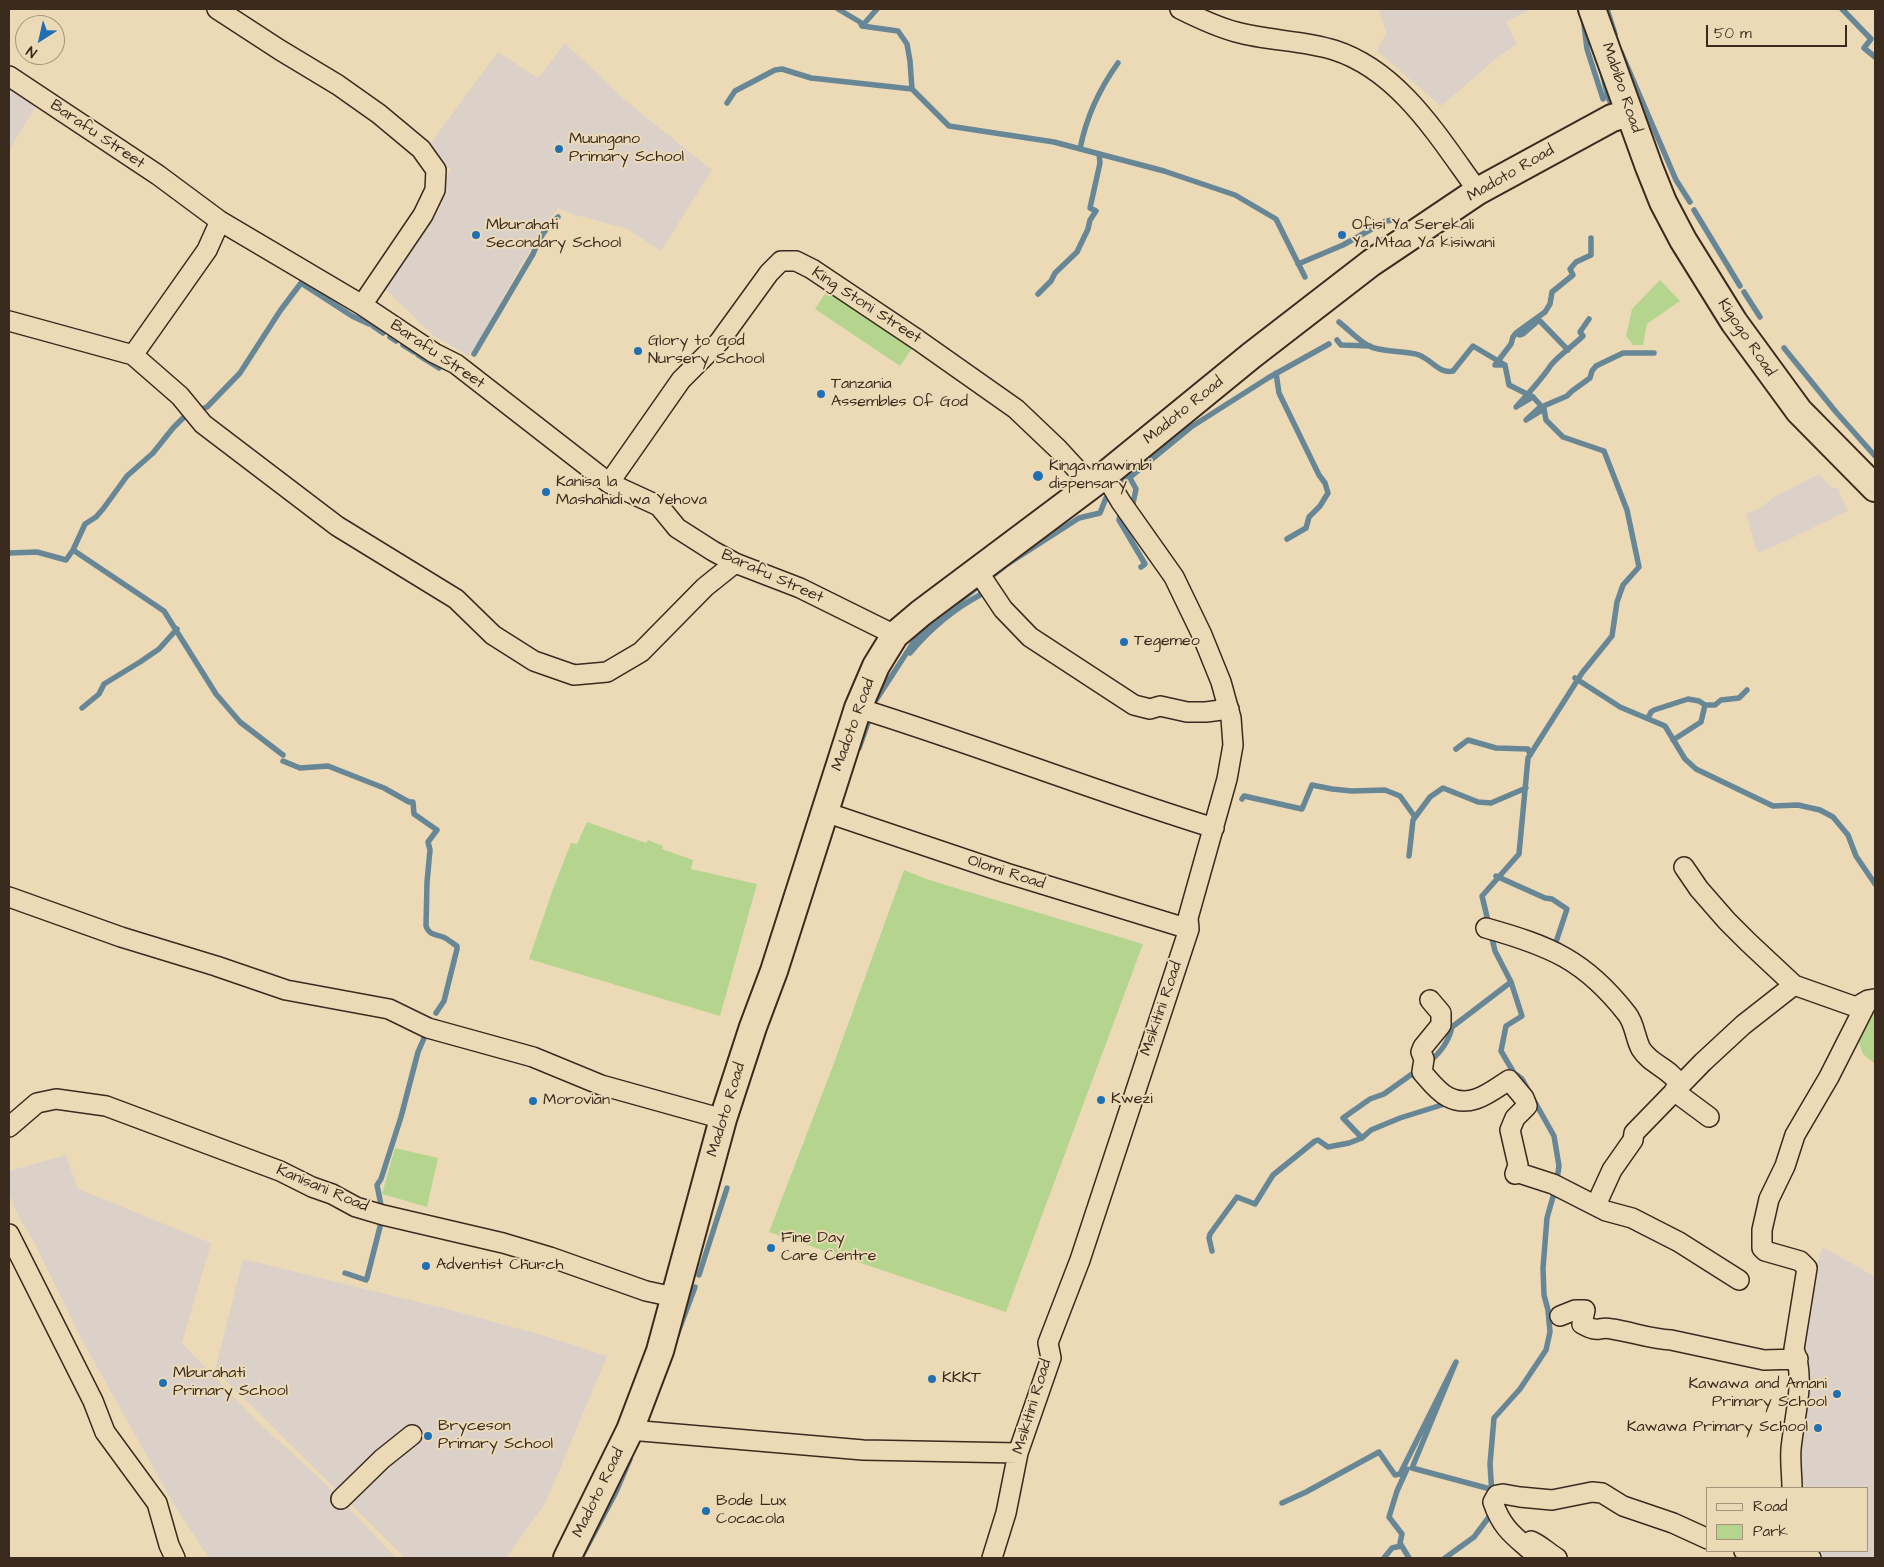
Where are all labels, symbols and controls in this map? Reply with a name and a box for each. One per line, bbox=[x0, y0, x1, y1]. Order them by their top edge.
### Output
north arrow bbox=[15, 15, 65, 65]
scale bar bbox=[1709, 15, 1850, 47]
text: 50 m bbox=[1714, 23, 1752, 44]
street label: Mabibo Road bbox=[1597, 40, 1645, 136]
text: N bbox=[23, 41, 41, 62]
street label: Barafu Street bbox=[46, 96, 148, 174]
place label: Muungano Primary School bbox=[569, 130, 684, 168]
street label: Madoto Road bbox=[1464, 141, 1558, 207]
marker: Muungano Primary School bbox=[553, 143, 565, 155]
place label: Mburahati Secondary School bbox=[486, 216, 621, 254]
place label: Ofisi Ya Serekali Ya Mtaa Ya kisiwani bbox=[1352, 216, 1495, 254]
marker: Mburahati Secondary School bbox=[470, 229, 482, 241]
marker: Ofisi Ya Serekali Ya Mtaa Ya kisiwani bbox=[1336, 229, 1348, 241]
street label: King Stoni Street bbox=[808, 263, 924, 349]
street label: Kigogo Road bbox=[1713, 295, 1779, 381]
street label: Barafu Street bbox=[386, 316, 488, 394]
place label: Glory to God Nursery School bbox=[648, 332, 765, 370]
marker: Glory to God Nursery School bbox=[632, 345, 644, 357]
street label: Madoto Road bbox=[1140, 373, 1228, 449]
place label: Tanzania Assembles Of God bbox=[831, 375, 968, 413]
marker: Tanzania Assembles Of God bbox=[815, 388, 827, 400]
place label: Kinga mawimbi dispensary bbox=[1049, 457, 1152, 495]
marker: Kinga mawimbi dispensary bbox=[1031, 469, 1045, 483]
place label: Kanisa la Mashahidi wa Yehova bbox=[556, 473, 707, 511]
marker: Kanisa la Mashahidi wa Yehova bbox=[540, 486, 552, 498]
street label: Barafu Street bbox=[718, 546, 826, 608]
place label: Tegemeo bbox=[1134, 632, 1200, 652]
marker: Tegemeo bbox=[1118, 636, 1130, 648]
street label: Madoto Road bbox=[828, 676, 880, 774]
street label: Olomi Road bbox=[965, 851, 1047, 895]
street label: Msikitini Road bbox=[1137, 959, 1187, 1059]
street label: Madoto Road bbox=[704, 1061, 750, 1159]
place label: Kwezi bbox=[1111, 1090, 1153, 1110]
place label: Morovian bbox=[543, 1091, 610, 1111]
marker: Kwezi bbox=[1095, 1094, 1107, 1106]
marker: Morovian bbox=[527, 1095, 539, 1107]
street label: Kanisani Road bbox=[273, 1161, 371, 1217]
place label: Fine Day Care Centre bbox=[781, 1229, 876, 1267]
marker: Fine Day Care Centre bbox=[765, 1242, 777, 1254]
place label: Adventist Church bbox=[436, 1256, 563, 1276]
marker: Adventist Church bbox=[420, 1260, 432, 1272]
street label: Msikitini Road bbox=[1009, 1357, 1057, 1457]
place label: Mburahati Primary School bbox=[173, 1364, 288, 1402]
place label: KKKT bbox=[942, 1369, 981, 1389]
marker: KKKT bbox=[926, 1373, 938, 1385]
place label: Kawawa and Amani Primary School bbox=[1689, 1375, 1827, 1413]
marker: Mburahati Primary School bbox=[157, 1377, 169, 1389]
marker: Kawawa and Amani Primary School bbox=[1831, 1388, 1843, 1400]
place label: Bryceson Primary School bbox=[438, 1417, 553, 1455]
place label: Kawawa Primary School bbox=[1627, 1418, 1808, 1438]
marker: Kawawa Primary School bbox=[1812, 1422, 1824, 1434]
marker: Bryceson Primary School bbox=[422, 1430, 434, 1442]
street label: Madoto Road bbox=[569, 1445, 629, 1541]
legend bbox=[1706, 1487, 1869, 1552]
place label: Bode Lux Cocacola bbox=[716, 1492, 786, 1530]
text: Road bbox=[1753, 1496, 1787, 1517]
marker: Bode Lux Cocacola bbox=[700, 1505, 712, 1517]
text: Park bbox=[1753, 1521, 1788, 1542]

